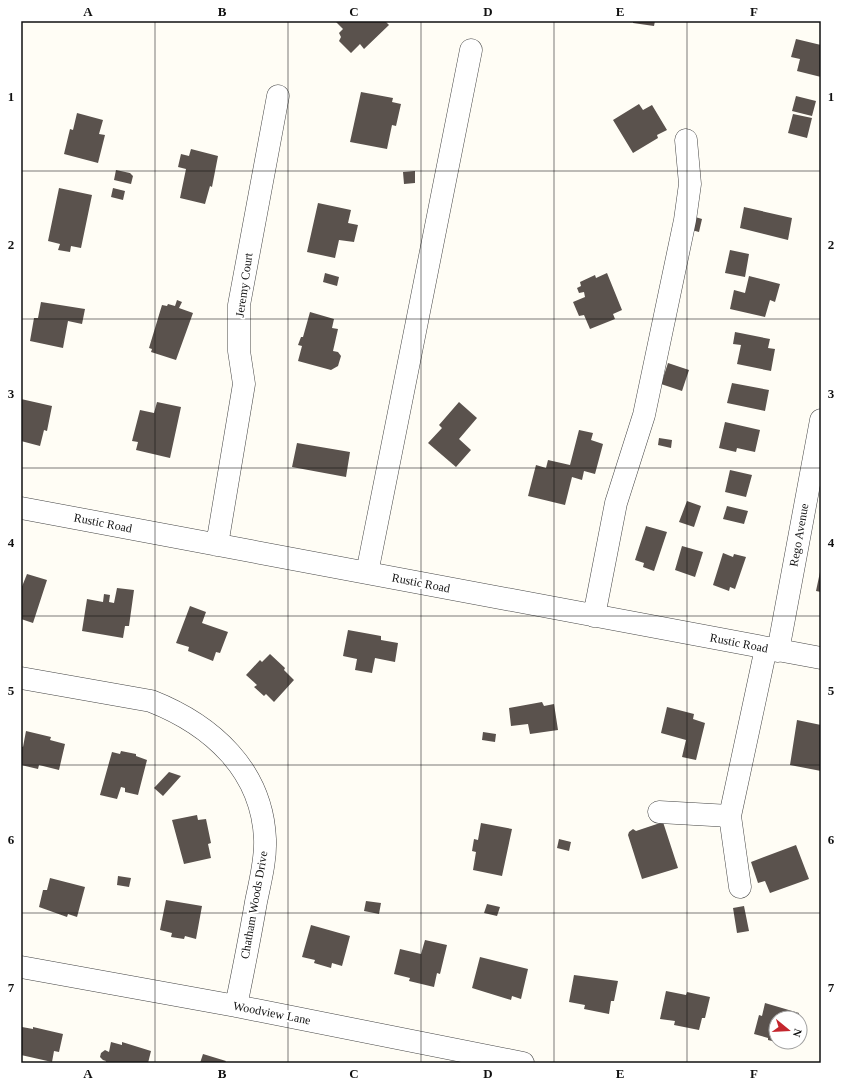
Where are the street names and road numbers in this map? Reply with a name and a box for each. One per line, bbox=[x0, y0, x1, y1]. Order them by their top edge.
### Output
street label: Jeremy Court bbox=[233, 251, 256, 318]
street label: Rego Avenue bbox=[787, 502, 811, 568]
street label: Rustic Road bbox=[73, 510, 133, 536]
street label: Rustic Road bbox=[391, 570, 451, 596]
street label: Rustic Road bbox=[709, 630, 769, 656]
street label: Chatham Woods Drive bbox=[238, 850, 270, 960]
street label: Woodview Lane bbox=[232, 999, 312, 1027]

